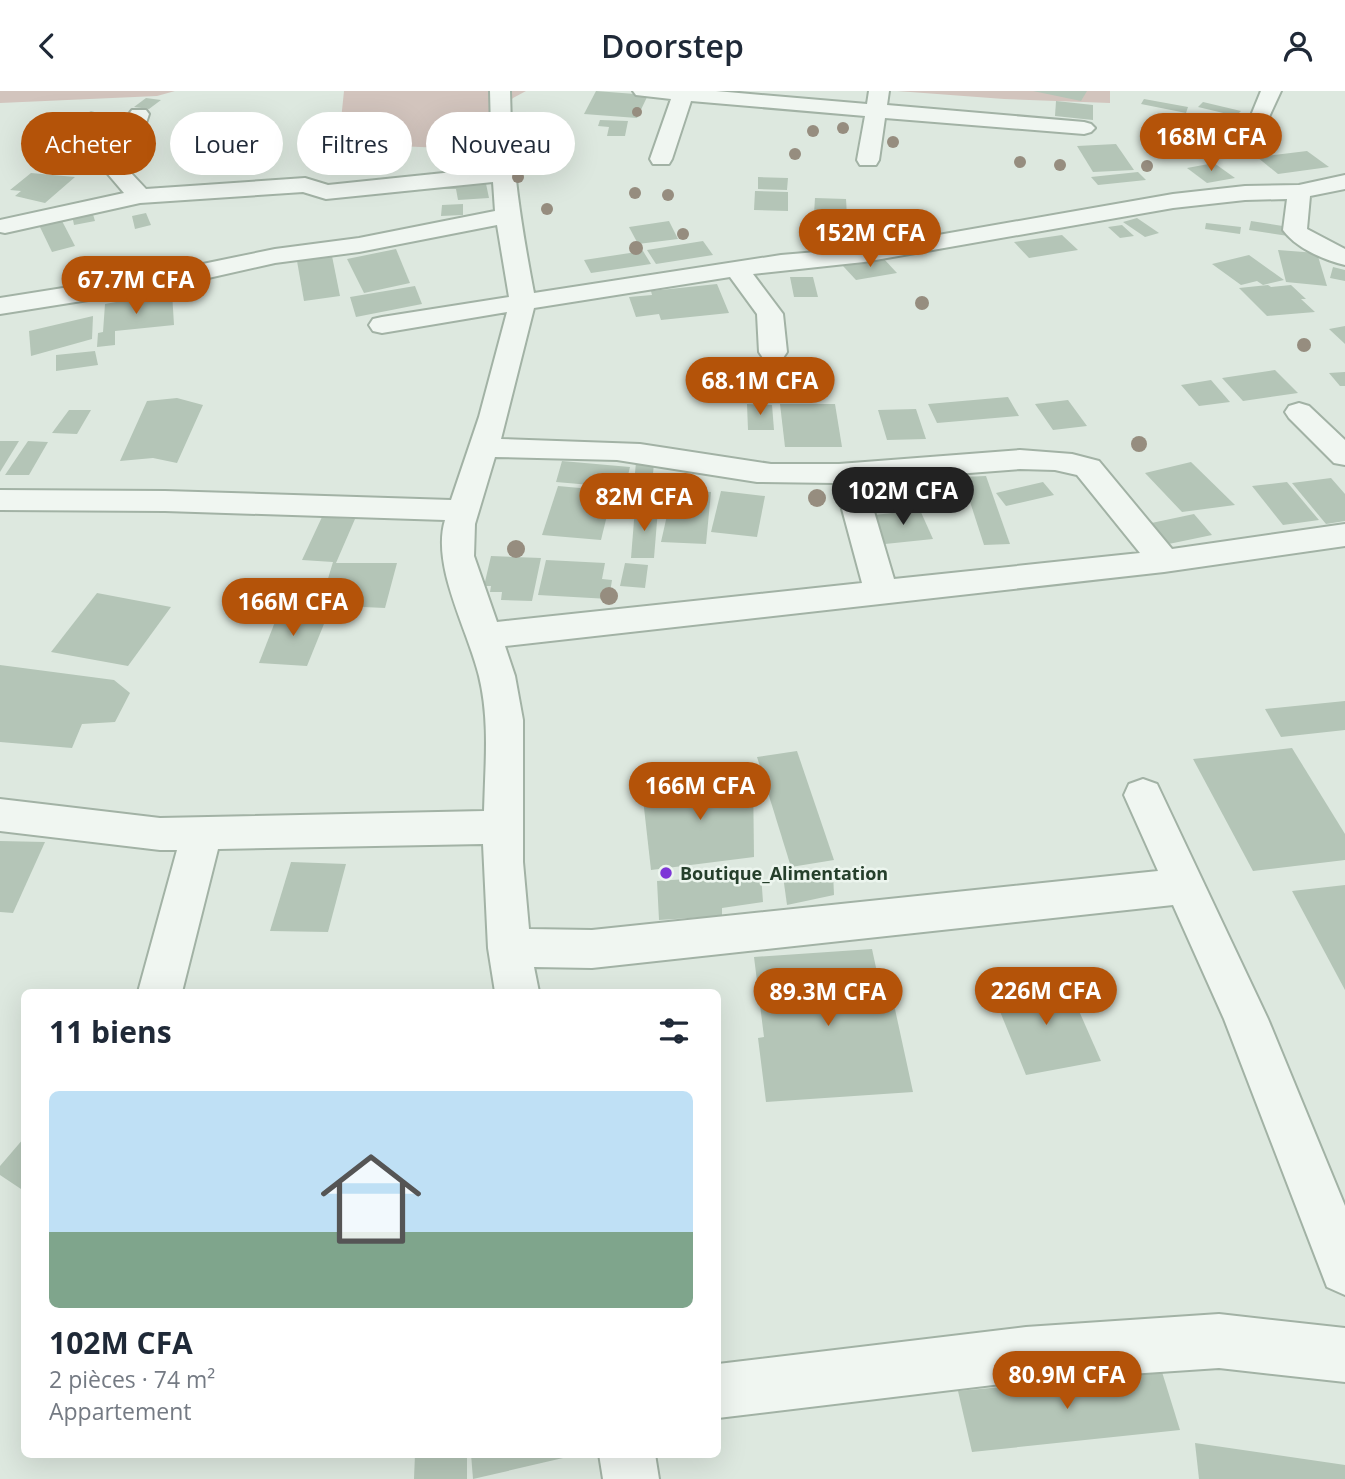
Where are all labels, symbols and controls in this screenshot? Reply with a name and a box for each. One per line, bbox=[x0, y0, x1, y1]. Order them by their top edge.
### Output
text: Doorstep bbox=[601, 24, 744, 67]
icon: back bbox=[28, 27, 66, 65]
icon: person bbox=[1279, 27, 1317, 65]
chip: Acheter bbox=[21, 112, 156, 175]
chip: Louer bbox=[170, 112, 283, 175]
chip: Filtres bbox=[297, 112, 412, 175]
chip: Nouveau bbox=[426, 112, 575, 175]
pin: 168M CFA bbox=[1139, 113, 1283, 173]
text: 168M CFA bbox=[1156, 120, 1266, 152]
pin: 152M CFA bbox=[798, 209, 942, 269]
text: 152M CFA bbox=[815, 216, 925, 248]
pin: 67.7M CFA bbox=[56, 257, 216, 316]
text: 67.7M CFA bbox=[78, 263, 194, 295]
pin: 68.1M CFA bbox=[680, 357, 840, 417]
text: 68.1M CFA bbox=[702, 364, 818, 396]
pin: 102M CFA bbox=[831, 467, 975, 527]
pin: 82M CFA bbox=[579, 473, 709, 533]
text: 102M CFA bbox=[848, 474, 958, 506]
text: 82M CFA bbox=[595, 480, 693, 512]
pin: 166M CFA bbox=[221, 579, 365, 638]
text: 166M CFA bbox=[238, 585, 348, 617]
pin: 166M CFA bbox=[628, 763, 772, 822]
text: 166M CFA bbox=[645, 769, 755, 801]
place label: Boutique_Alimentation bbox=[680, 861, 888, 885]
marker: Boutique_Alimentation bbox=[658, 865, 674, 881]
pin: 226M CFA bbox=[974, 967, 1118, 1027]
pin: 89.3M CFA bbox=[748, 969, 908, 1028]
text: 226M CFA bbox=[991, 974, 1101, 1006]
text: 89.3M CFA bbox=[770, 975, 886, 1007]
text: 11 biens bbox=[49, 1011, 172, 1052]
icon: filters bbox=[655, 1012, 693, 1050]
icon: home bbox=[308, 1136, 434, 1262]
text: 102M CFA bbox=[49, 1322, 193, 1363]
pin: 80.9M CFA bbox=[987, 1351, 1147, 1411]
text: 80.9M CFA bbox=[1009, 1358, 1125, 1390]
text: 2 pièces · 74 m² bbox=[49, 1363, 215, 1395]
text: Appartement bbox=[49, 1395, 192, 1427]

